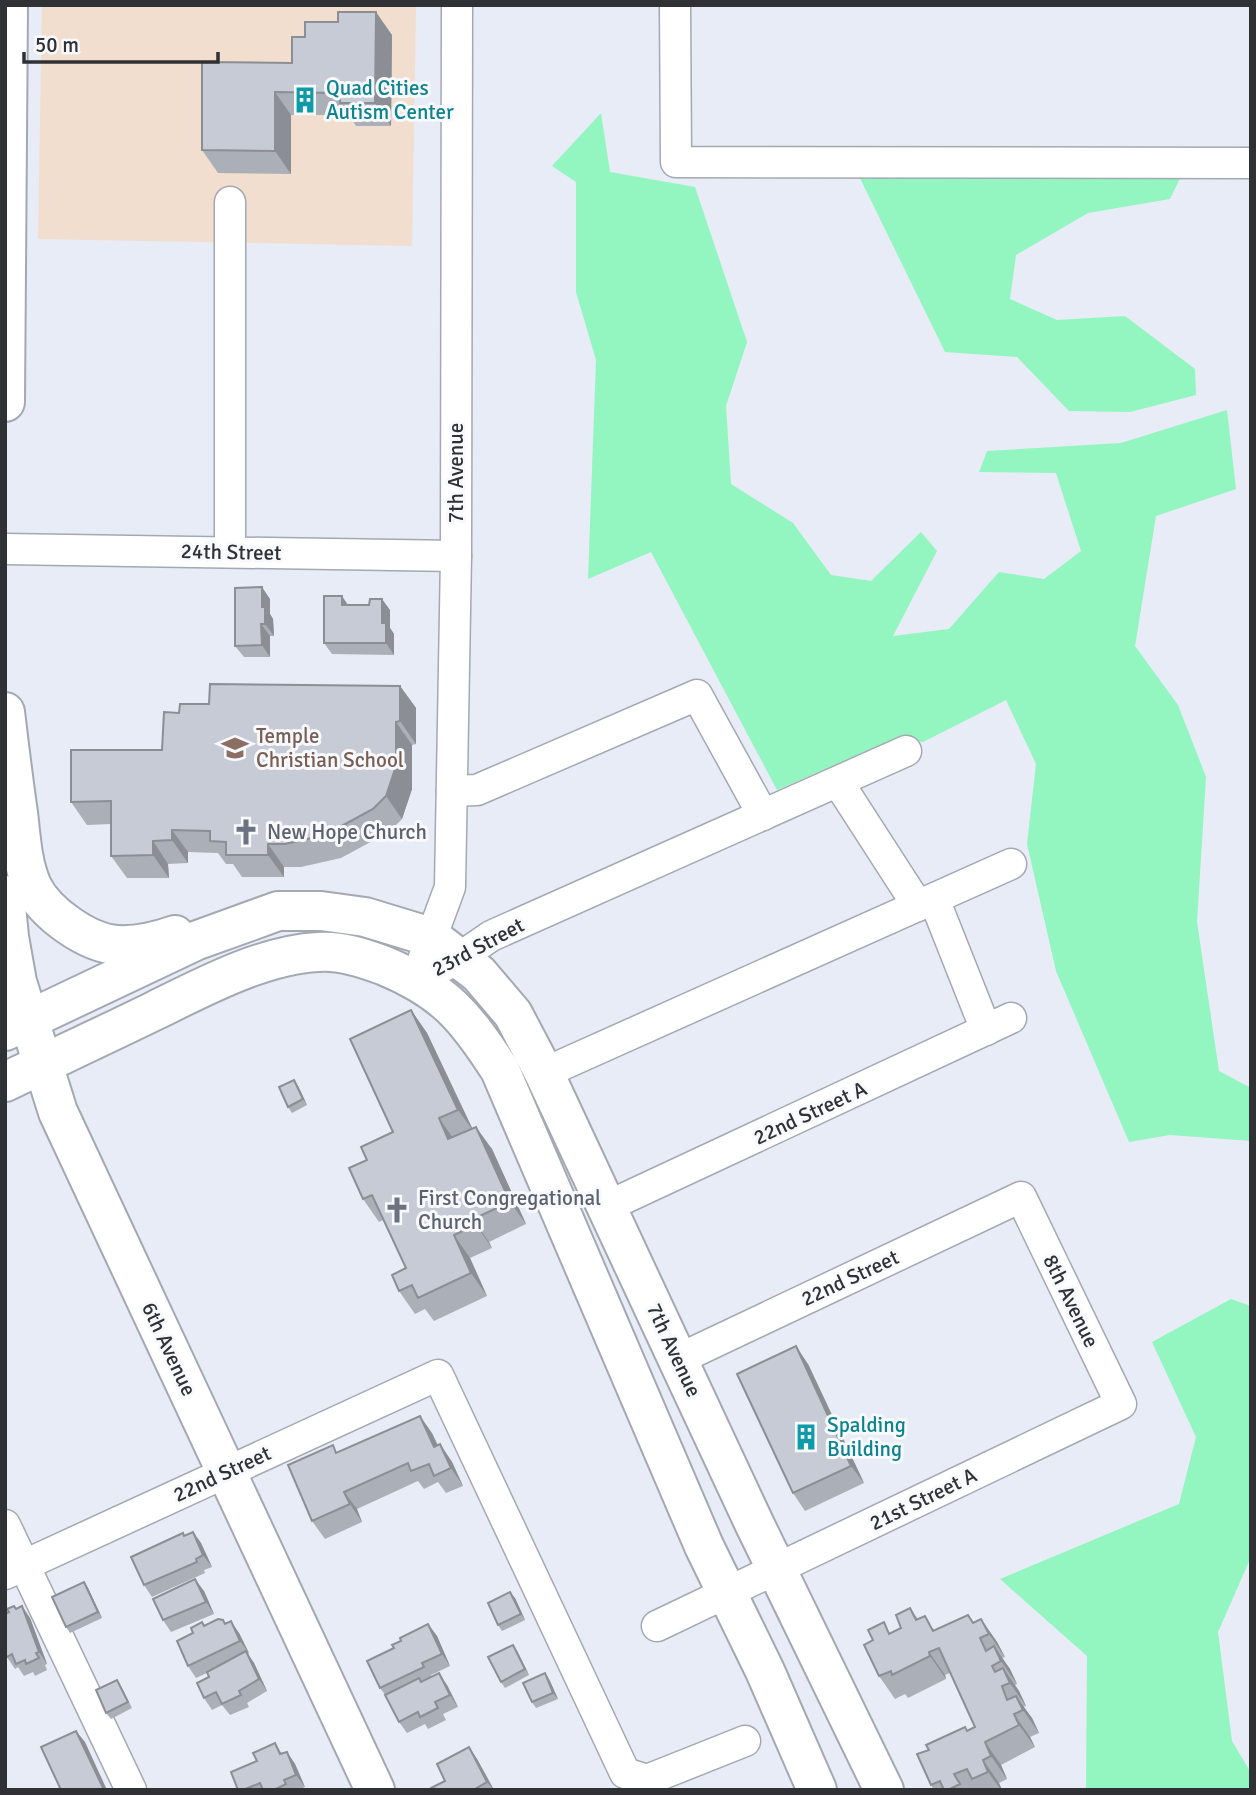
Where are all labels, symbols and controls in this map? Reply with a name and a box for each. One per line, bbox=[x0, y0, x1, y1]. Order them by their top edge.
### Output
scale bar bbox=[24, 21, 219, 65]
text: 50 m bbox=[35, 32, 79, 58]
place label: Quad Cities Autism Center bbox=[326, 75, 454, 125]
building icon: Quad Cities Autism Center bbox=[290, 85, 320, 115]
street label: 7th Avenue bbox=[443, 423, 469, 523]
street label: 24th Street bbox=[180, 538, 282, 566]
place label: Temple Christian School bbox=[256, 723, 404, 773]
school or university icon: Temple Christian School bbox=[220, 733, 250, 763]
church icon: New Hope Church bbox=[231, 817, 261, 847]
place label: New Hope Church bbox=[267, 819, 427, 845]
street label: 23rd Street bbox=[427, 912, 529, 982]
street label: 22nd Street A bbox=[749, 1075, 871, 1151]
place label: First Congregational Church bbox=[418, 1185, 601, 1235]
church icon: First Congregational Church bbox=[382, 1195, 412, 1225]
street label: 22nd Street bbox=[797, 1244, 903, 1312]
street label: 8th Avenue bbox=[1037, 1250, 1105, 1352]
street label: 6th Avenue bbox=[136, 1298, 202, 1400]
street label: 7th Avenue bbox=[641, 1299, 707, 1401]
place label: Spalding Building bbox=[827, 1412, 906, 1462]
building icon: Spalding Building bbox=[791, 1422, 821, 1452]
street label: 22nd Street bbox=[169, 1440, 275, 1508]
street label: 21st Street A bbox=[865, 1462, 981, 1536]

